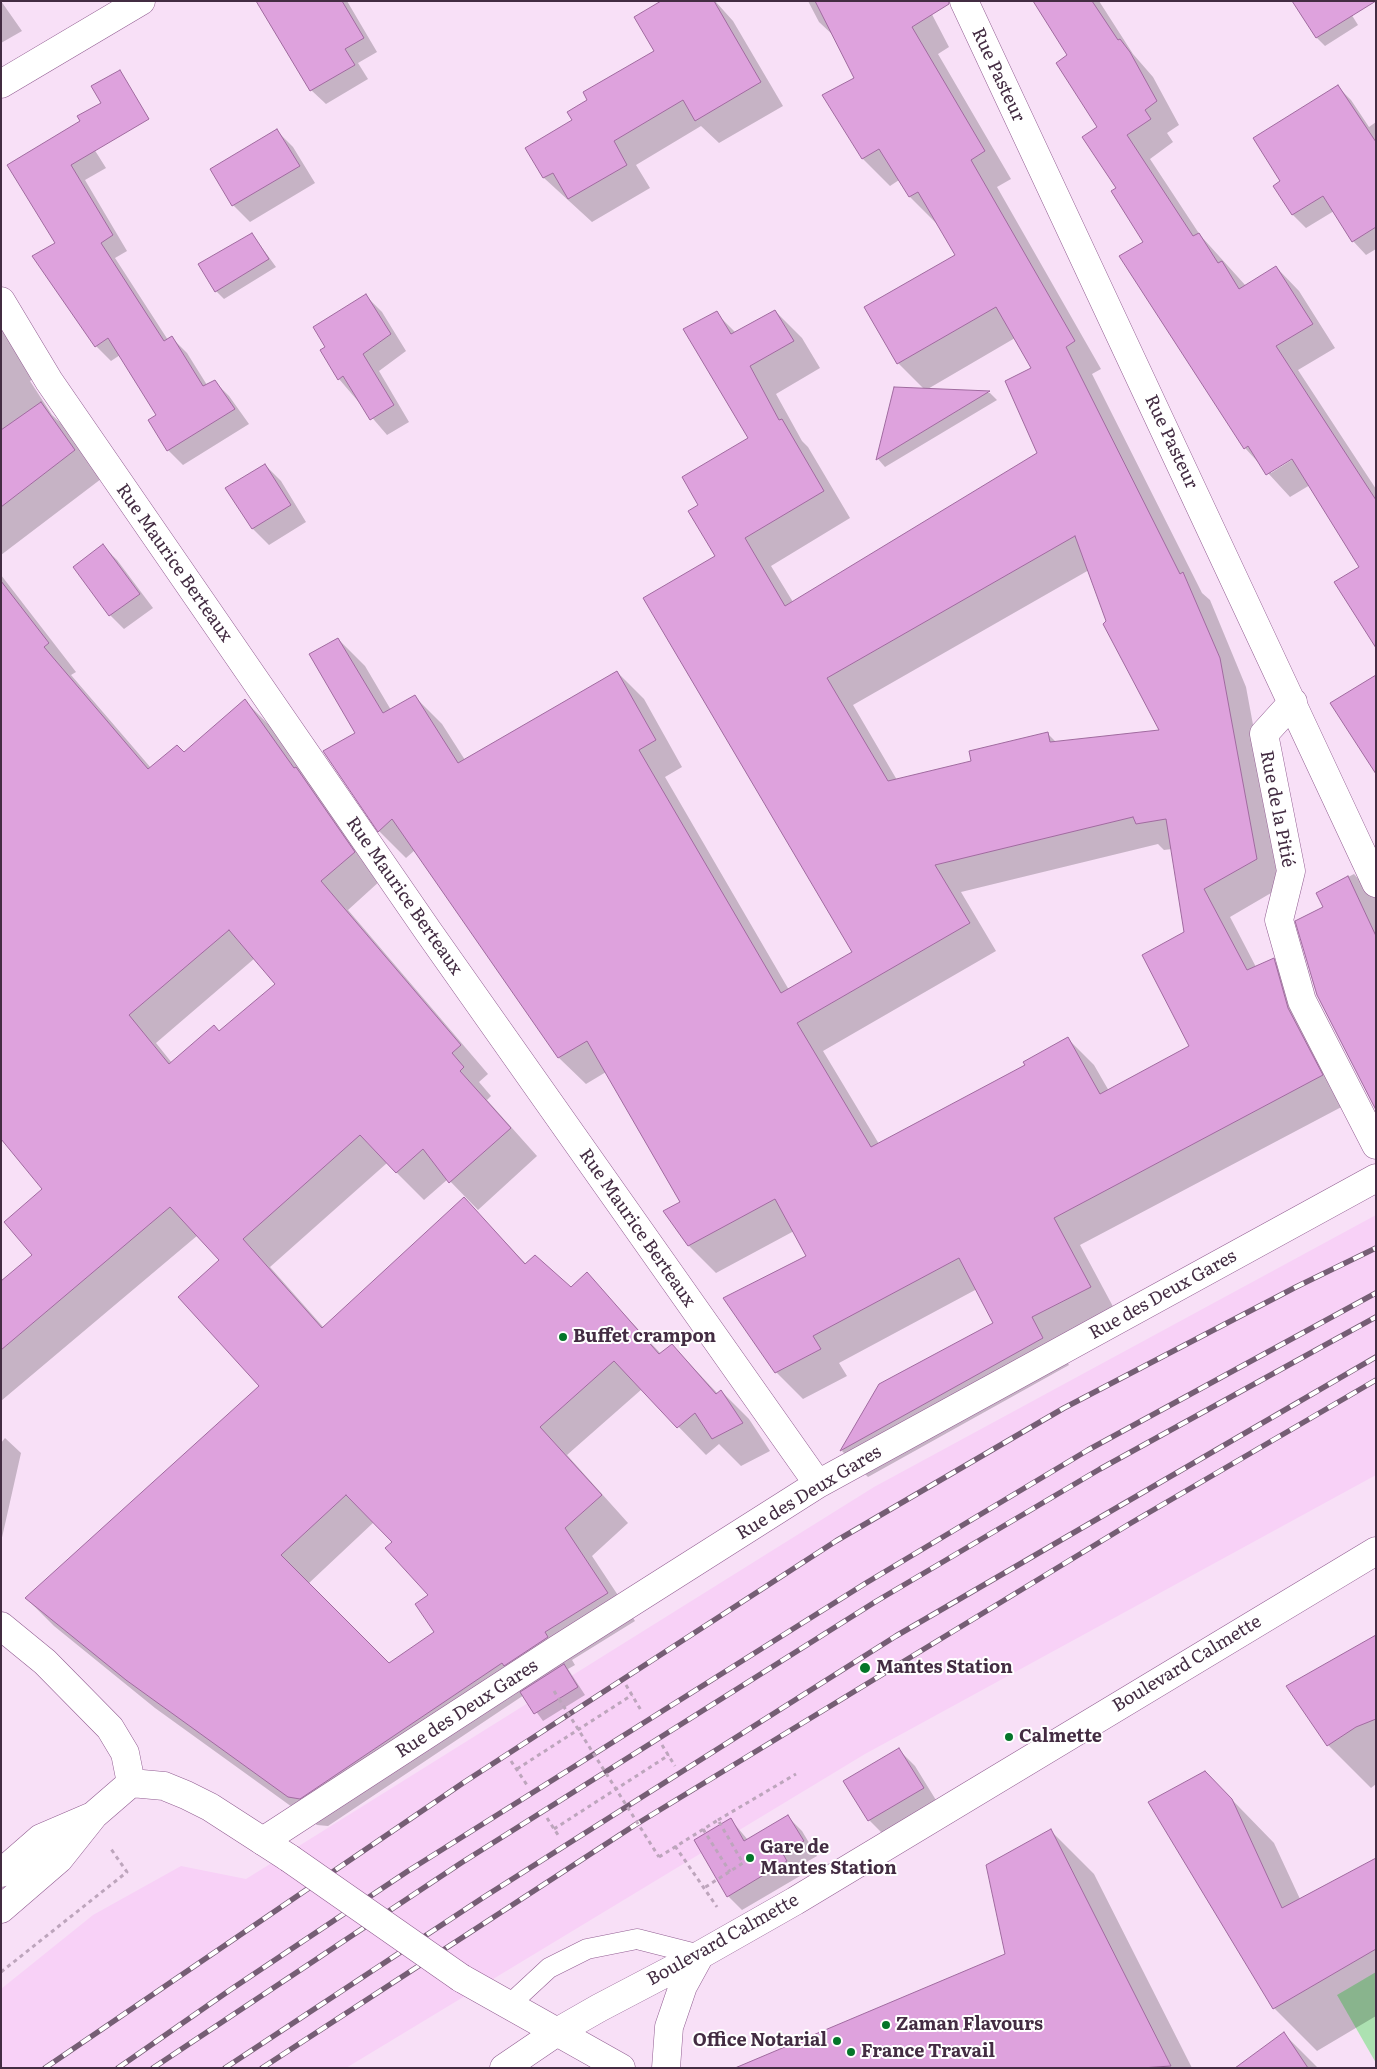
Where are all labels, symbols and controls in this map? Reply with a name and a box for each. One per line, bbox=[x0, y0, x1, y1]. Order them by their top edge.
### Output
street label: Rue Pasteur bbox=[967, 25, 1029, 125]
street label: Rue Pasteur bbox=[1140, 392, 1202, 492]
street label: Rue Maurice Berteaux bbox=[111, 480, 237, 646]
street label: Rue de la Pitié bbox=[1255, 749, 1299, 869]
street label: Rue Maurice Berteaux bbox=[341, 813, 467, 979]
street label: Rue Maurice Berteaux bbox=[574, 1145, 700, 1311]
street label: Rue des Deux Gares bbox=[1086, 1246, 1240, 1344]
place label: Buffet crampon bbox=[573, 1326, 716, 1348]
marker: Buffet crampon bbox=[557, 1331, 569, 1343]
street label: Rue des Deux Gares bbox=[733, 1441, 885, 1545]
street label: Boulevard Calmette bbox=[1109, 1611, 1265, 1717]
street label: Rue des Deux Gares bbox=[392, 1655, 542, 1763]
place label: Mantes Station bbox=[876, 1657, 1013, 1679]
marker: Mantes Station bbox=[858, 1661, 872, 1675]
place label: Calmette bbox=[1019, 1726, 1102, 1748]
marker: Calmette bbox=[1003, 1731, 1015, 1743]
place label: Gare de Mantes Station bbox=[760, 1837, 897, 1880]
marker: Gare de Mantes Station bbox=[744, 1852, 756, 1864]
street label: Boulevard Calmette bbox=[644, 1889, 802, 1991]
place label: Zaman Flavours bbox=[896, 2014, 1043, 2036]
marker: Zaman Flavours bbox=[880, 2019, 892, 2031]
place label: Office Notarial bbox=[693, 2030, 827, 2052]
marker: Office Notarial bbox=[831, 2035, 843, 2047]
place label: France Travail bbox=[861, 2041, 995, 2063]
marker: France Travail bbox=[845, 2046, 857, 2058]

